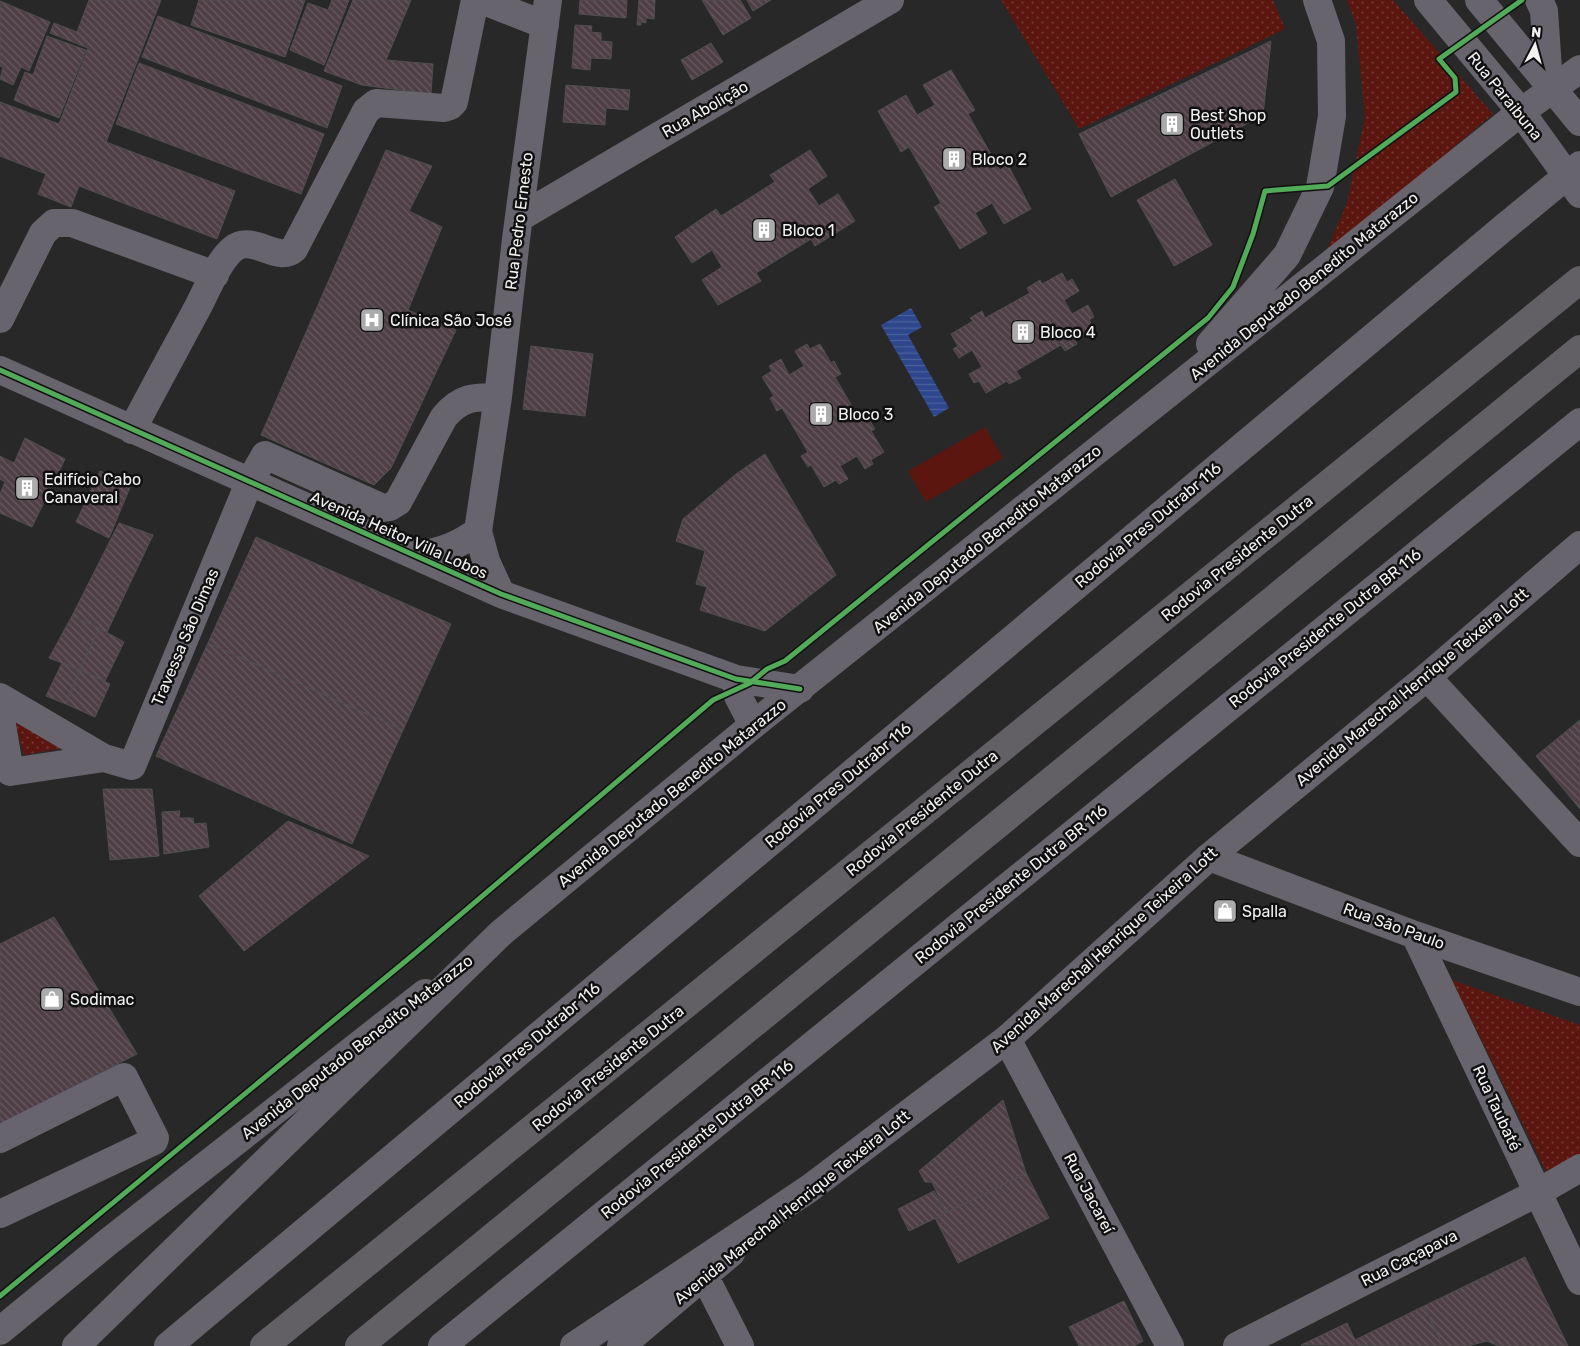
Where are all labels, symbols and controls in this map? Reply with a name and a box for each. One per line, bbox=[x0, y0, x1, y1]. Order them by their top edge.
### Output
north arrow bbox=[1510, 20, 1560, 70]
text: N bbox=[1530, 24, 1542, 42]
street label: Rua Paraibuna bbox=[1464, 48, 1546, 144]
street label: Rua Abolição bbox=[658, 77, 752, 141]
place label: Best Shop Outlets bbox=[1190, 106, 1266, 143]
building icon: Best Shop Outlets bbox=[1159, 111, 1185, 137]
building icon: Bloco 2 bbox=[941, 146, 967, 172]
place label: Bloco 2 bbox=[972, 150, 1027, 169]
street label: Rua Pedro Ernesto bbox=[501, 151, 537, 291]
street label: Avenida Deputado Benedito Matarazzo bbox=[1186, 188, 1422, 384]
building icon: Bloco 1 bbox=[751, 217, 777, 243]
place label: Bloco 1 bbox=[782, 221, 835, 240]
hospital icon: Clínica São José bbox=[359, 307, 385, 333]
place label: Clínica São José bbox=[390, 311, 512, 330]
building icon: Bloco 4 bbox=[1010, 319, 1036, 345]
place label: Bloco 4 bbox=[1040, 323, 1096, 342]
building icon: Bloco 3 bbox=[808, 401, 834, 427]
place label: Bloco 3 bbox=[838, 405, 893, 424]
street label: Avenida Deputado Benedito Matarazzo bbox=[869, 441, 1105, 637]
street label: Rodovia Pres Dutrabr 116 bbox=[1071, 458, 1225, 592]
place label: Edifício Cabo Canaveral bbox=[44, 470, 141, 507]
building icon: Edifício Cabo Canaveral bbox=[14, 475, 40, 501]
street label: Avenida Heitor Villa Lobos bbox=[307, 487, 491, 583]
street label: Rodovia Presidente Dutra bbox=[1157, 491, 1317, 625]
street label: Rodovia Presidente Dutra BR 116 bbox=[1225, 544, 1425, 711]
street label: Travessa São Dimas bbox=[147, 566, 223, 708]
street label: Avenida Marechal Henrique Teixeira Lott bbox=[1292, 584, 1532, 790]
street label: Avenida Deputado Benedito Matarazzo bbox=[554, 695, 790, 891]
street label: Rodovia Pres Dutrabr 116 bbox=[761, 718, 915, 852]
street label: Rodovia Presidente Dutra bbox=[842, 746, 1002, 880]
street label: Rodovia Presidente Dutra BR 116 bbox=[911, 800, 1111, 967]
street label: Avenida Marechal Henrique Teixeira Lott bbox=[987, 843, 1221, 1057]
shop icon: Spalla bbox=[1212, 898, 1238, 924]
street label: Rua São Paulo bbox=[1341, 899, 1447, 953]
place label: Spalla bbox=[1242, 902, 1287, 921]
street label: Avenida Deputado Benedito Matarazzo bbox=[238, 951, 476, 1143]
street label: Rodovia Pres Dutrabr 116 bbox=[450, 978, 604, 1112]
shop icon: Sodimac bbox=[39, 986, 65, 1012]
place label: Sodimac bbox=[70, 990, 135, 1009]
street label: Rodovia Presidente Dutra bbox=[528, 1001, 688, 1135]
street label: Rodovia Presidente Dutra BR 116 bbox=[597, 1055, 797, 1222]
street label: Rua Taubaté bbox=[1469, 1062, 1525, 1154]
street label: Avenida Marechal Henrique Teixeira Lott bbox=[670, 1106, 914, 1308]
street label: Rua Jacareí bbox=[1060, 1150, 1119, 1237]
street label: Rua Caçapava bbox=[1358, 1226, 1460, 1290]

